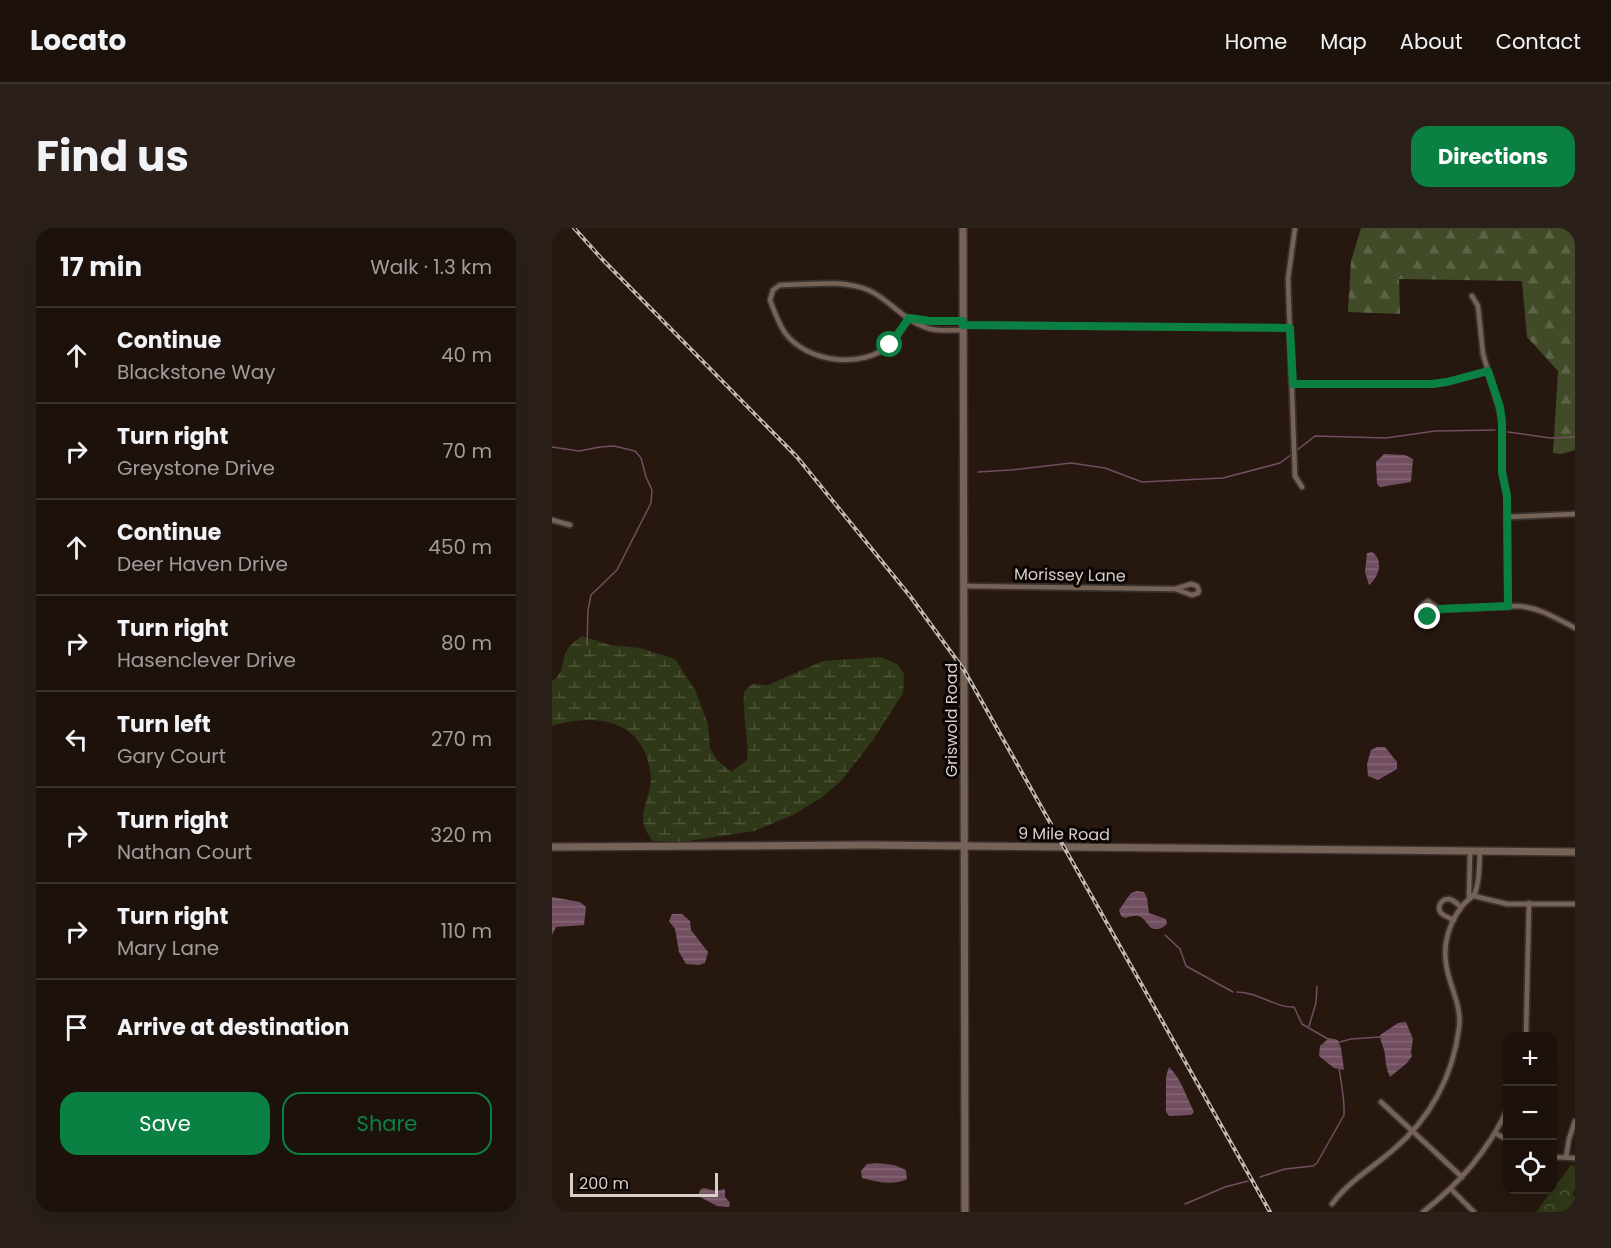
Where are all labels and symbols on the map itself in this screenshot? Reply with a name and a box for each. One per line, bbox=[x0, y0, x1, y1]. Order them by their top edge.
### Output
route start bbox=[876, 331, 902, 357]
street label: Morissey Lane bbox=[1014, 563, 1126, 587]
route end bbox=[1414, 603, 1440, 629]
street label: Griswold Road bbox=[940, 663, 963, 777]
street label: 9 Mile Road bbox=[1018, 822, 1110, 846]
scale bar bbox=[570, 1170, 718, 1198]

